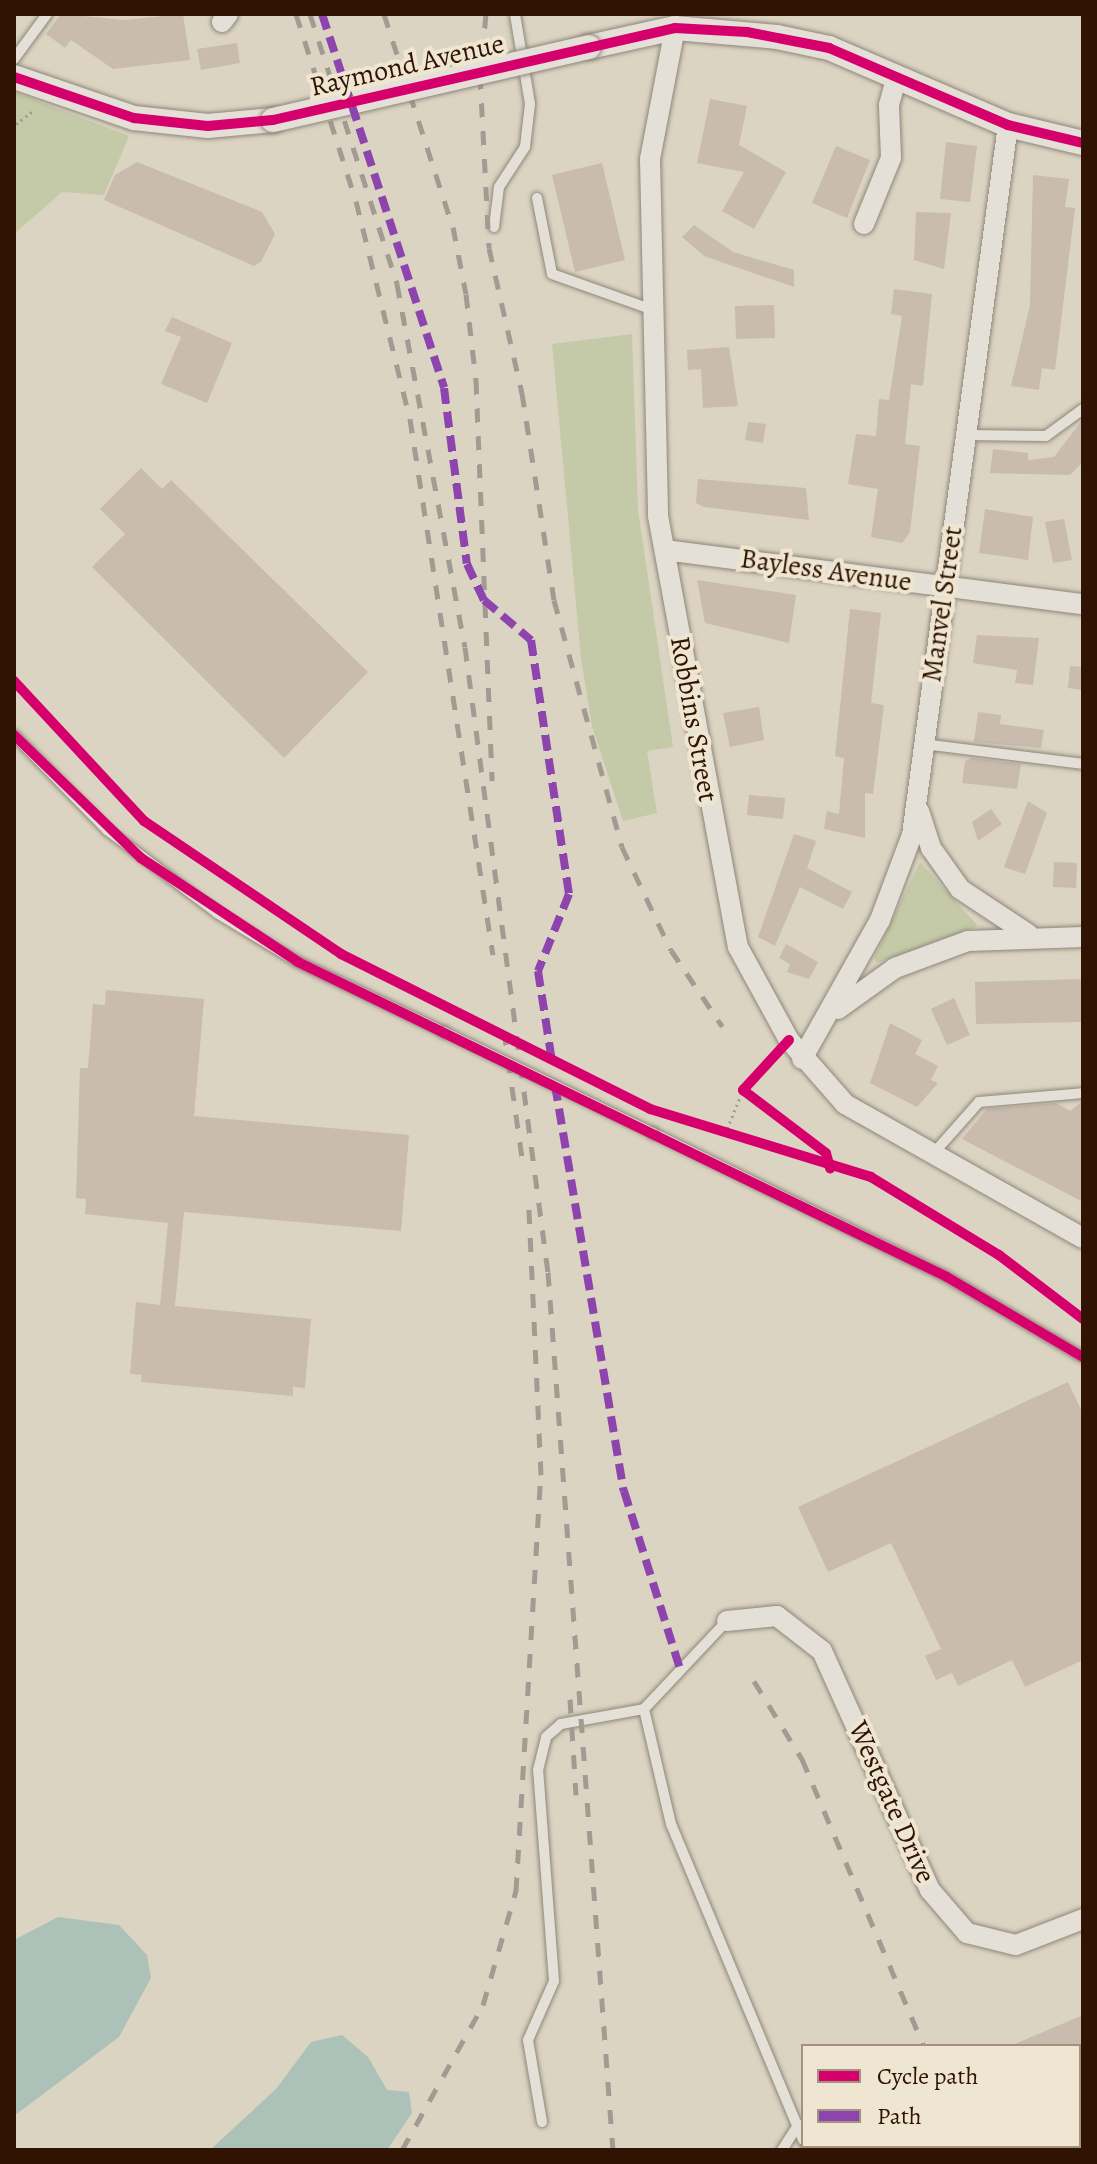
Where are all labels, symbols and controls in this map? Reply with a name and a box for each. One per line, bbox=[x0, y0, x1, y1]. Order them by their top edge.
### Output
street label: Raymond Avenue bbox=[307, 26, 507, 104]
street label: Manvel Street bbox=[914, 524, 970, 684]
street label: Bayless Avenue bbox=[738, 541, 914, 599]
street label: Robbins Street bbox=[663, 634, 725, 804]
street label: Westgate Drive bbox=[841, 1716, 943, 1888]
legend bbox=[801, 2044, 1081, 2148]
text: Cycle path bbox=[877, 2060, 978, 2092]
text: Path bbox=[877, 2100, 922, 2132]

